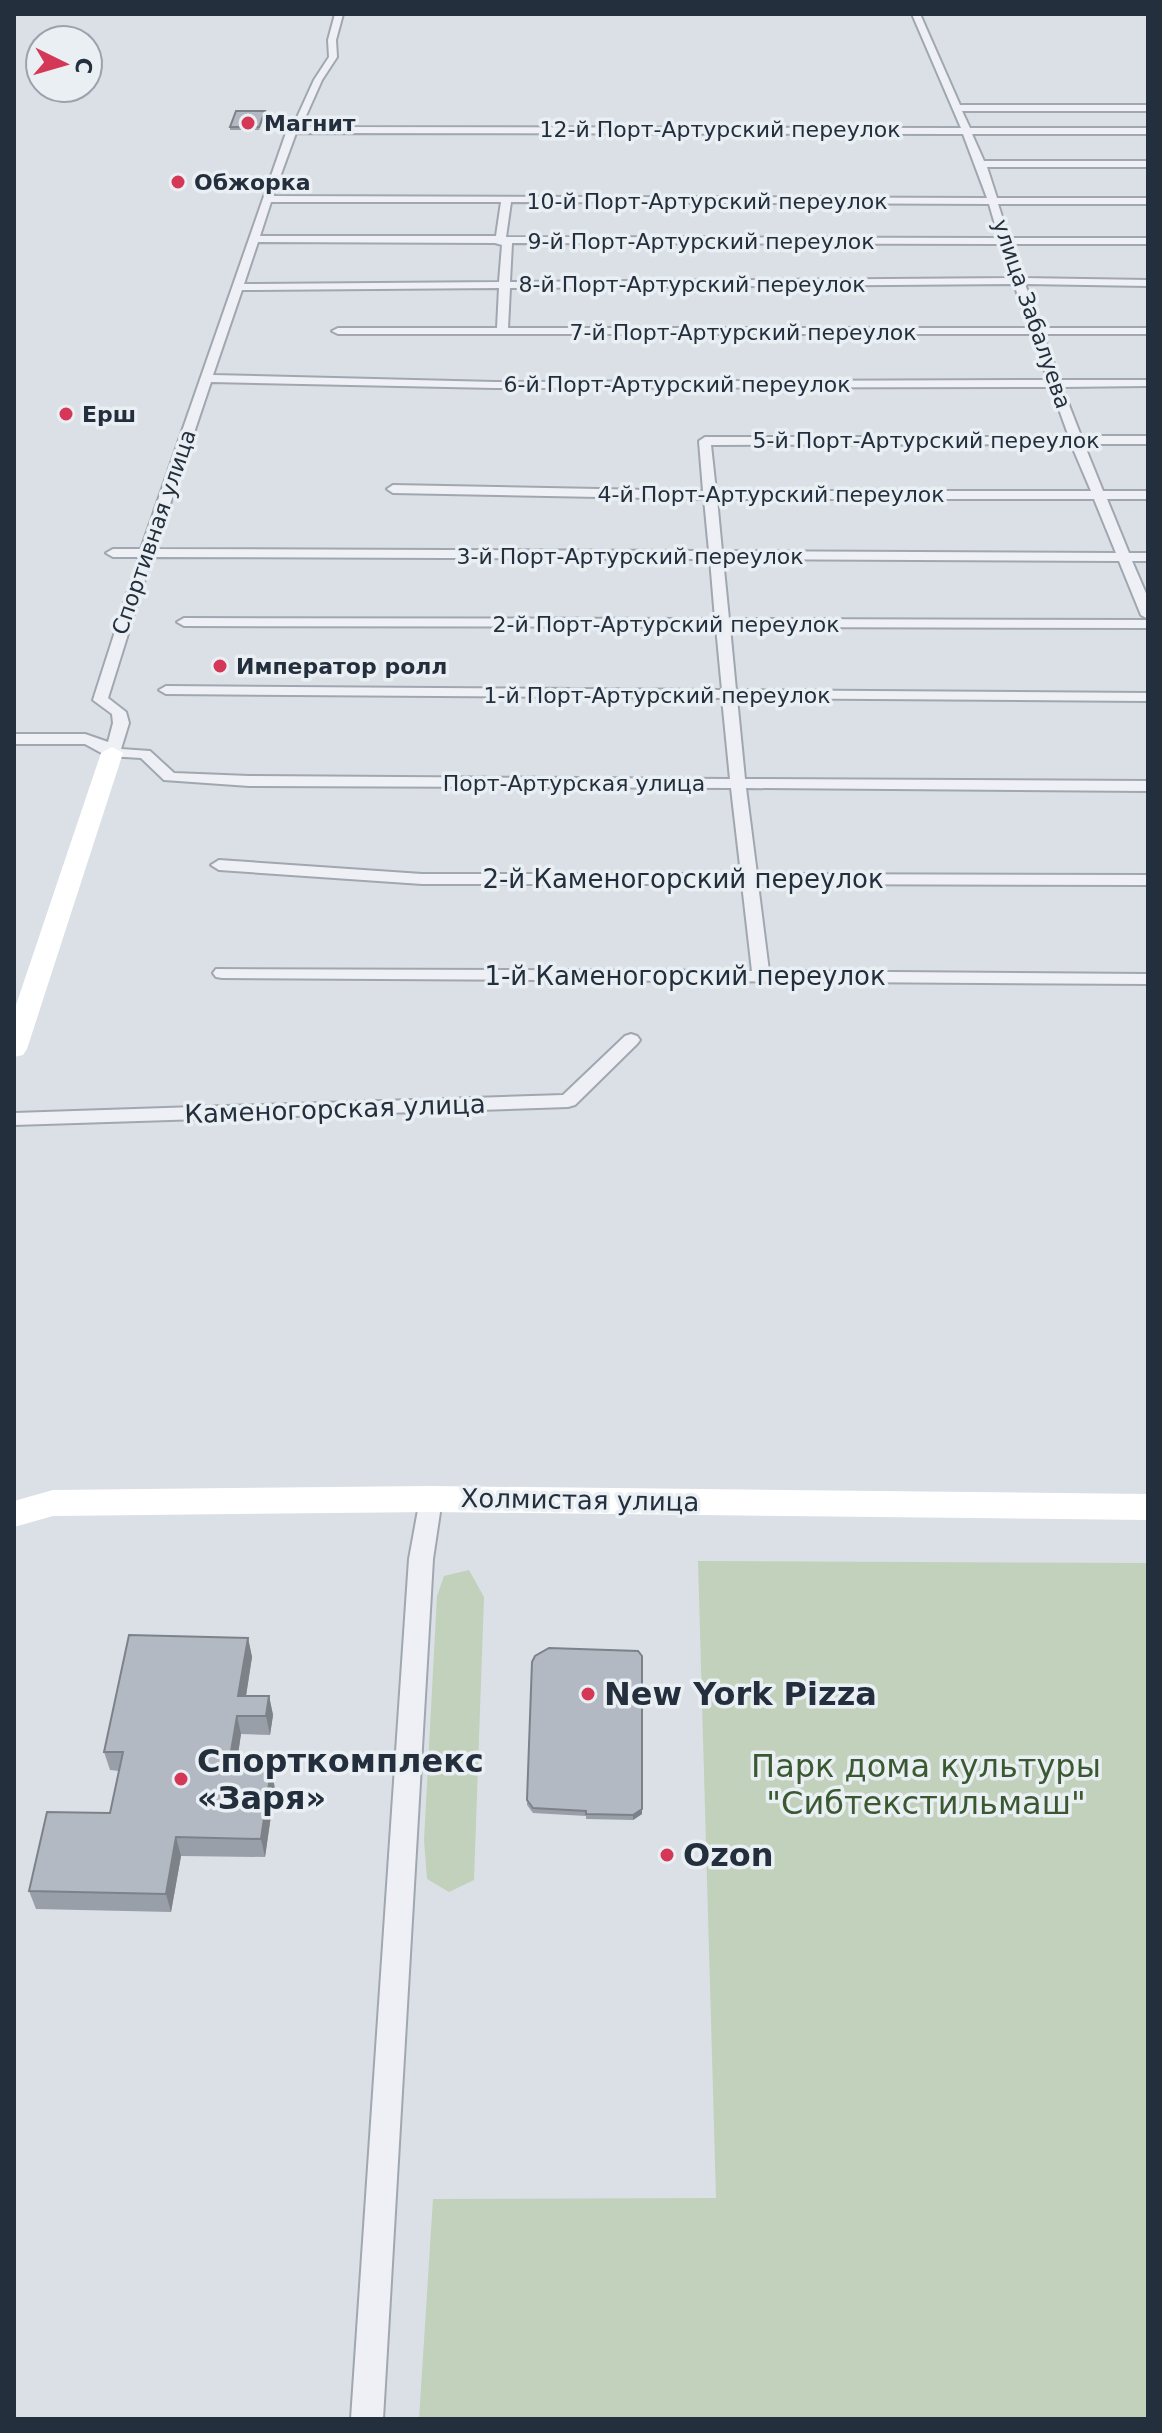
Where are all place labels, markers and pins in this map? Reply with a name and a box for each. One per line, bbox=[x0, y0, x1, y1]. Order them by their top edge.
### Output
place label: Магнит bbox=[264, 111, 356, 136]
marker: Магнит bbox=[239, 114, 257, 132]
place label: Обжорка bbox=[194, 170, 311, 195]
marker: Обжорка bbox=[169, 173, 187, 191]
place label: Ерш bbox=[82, 402, 136, 427]
marker: Ерш bbox=[57, 405, 75, 423]
place label: Император ролл bbox=[236, 654, 447, 679]
marker: Император ролл bbox=[211, 657, 229, 675]
place label: New York Pizza bbox=[604, 1675, 877, 1713]
marker: New York Pizza bbox=[579, 1685, 597, 1703]
place label: Спорткомплекс «Заря» bbox=[197, 1742, 484, 1817]
marker: Спорткомплекс «Заря» bbox=[172, 1770, 190, 1788]
place label: Ozon bbox=[683, 1836, 774, 1874]
marker: Ozon bbox=[658, 1846, 676, 1864]

